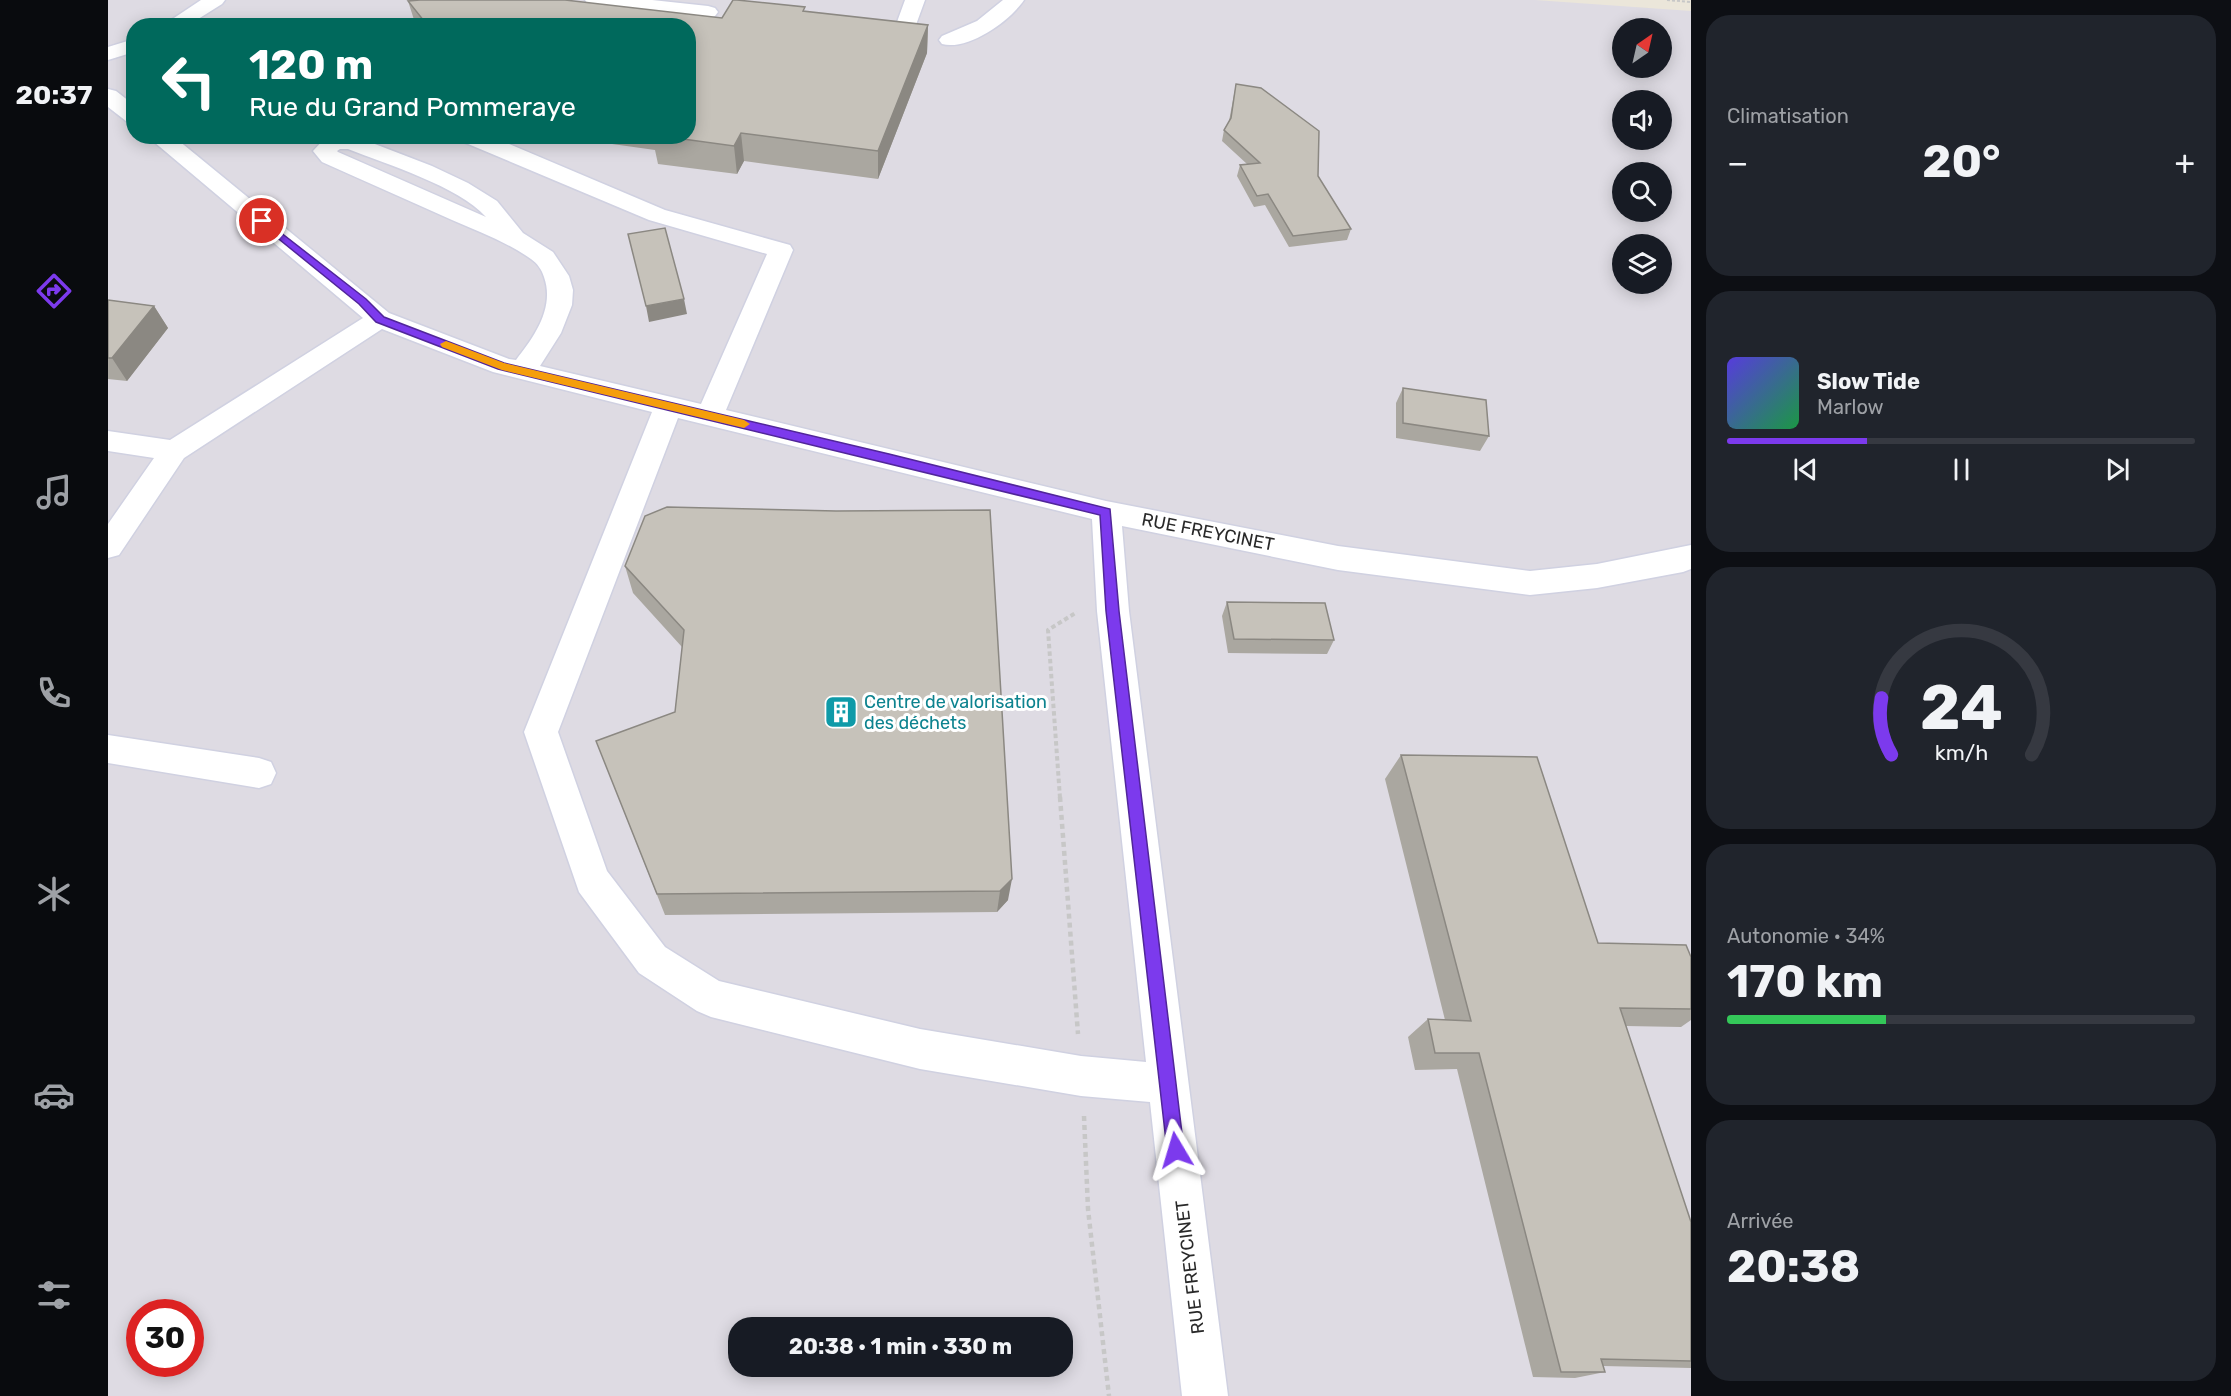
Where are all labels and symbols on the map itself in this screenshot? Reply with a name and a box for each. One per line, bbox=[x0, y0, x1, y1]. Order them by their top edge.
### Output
north arrow bbox=[1612, 18, 1672, 78]
pin bbox=[236, 195, 287, 246]
street label: RUE FREYCINET bbox=[1140, 508, 1276, 556]
place label: Centre de valorisation des déchets bbox=[864, 691, 1047, 734]
building icon: Centre de valorisation des déchets bbox=[823, 694, 859, 730]
position arrow bbox=[1144, 1118, 1208, 1182]
street label: RUE FREYCINET bbox=[1171, 1199, 1209, 1335]
speed limit sign: 30 bbox=[126, 1299, 204, 1377]

